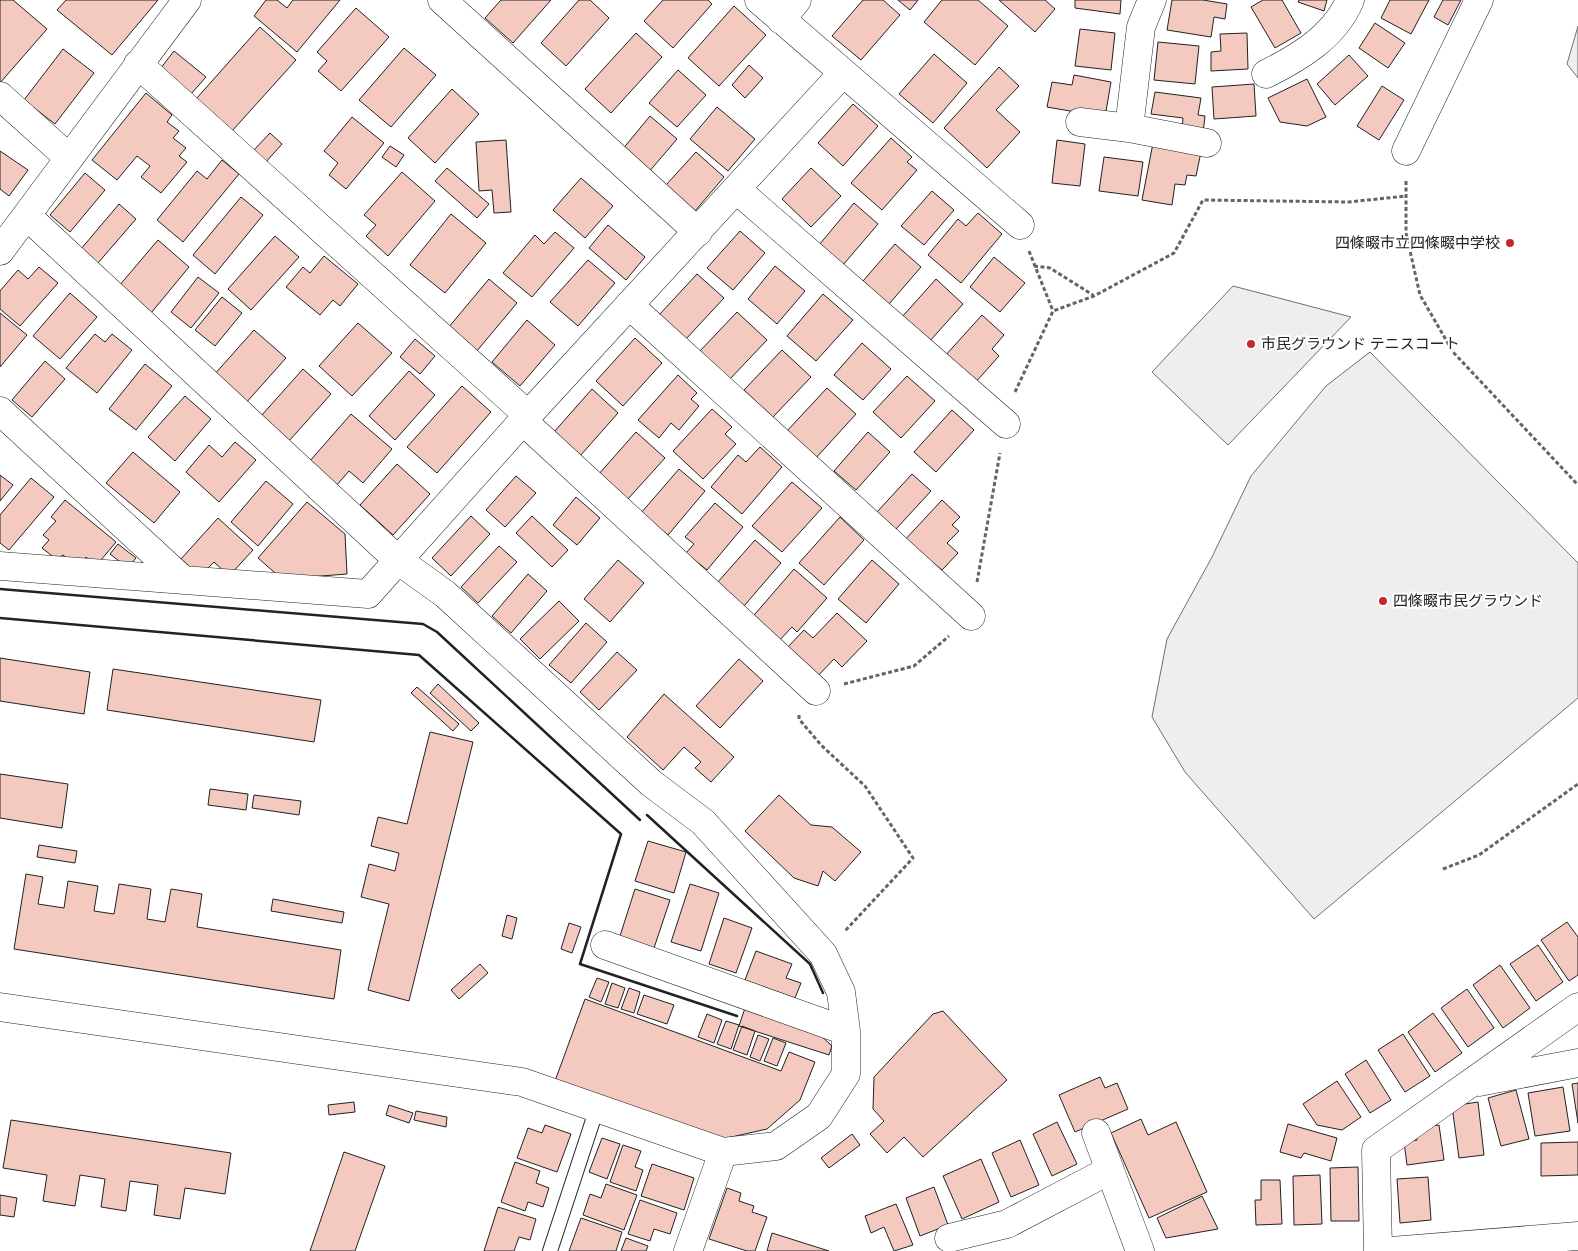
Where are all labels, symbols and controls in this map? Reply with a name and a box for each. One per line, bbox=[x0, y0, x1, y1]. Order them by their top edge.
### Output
place label: 四條畷市立四條畷中学校 bbox=[1335, 233, 1500, 251]
marker: 四條畷市立四條畷中学校 bbox=[1504, 237, 1516, 249]
place label: 市民グラウンド テニスコート bbox=[1261, 334, 1460, 352]
marker: 市民グラウンド テニスコート bbox=[1245, 338, 1257, 350]
place label: 四條畷市民グラウンド bbox=[1393, 591, 1543, 609]
marker: 四條畷市民グラウンド bbox=[1377, 595, 1389, 607]

